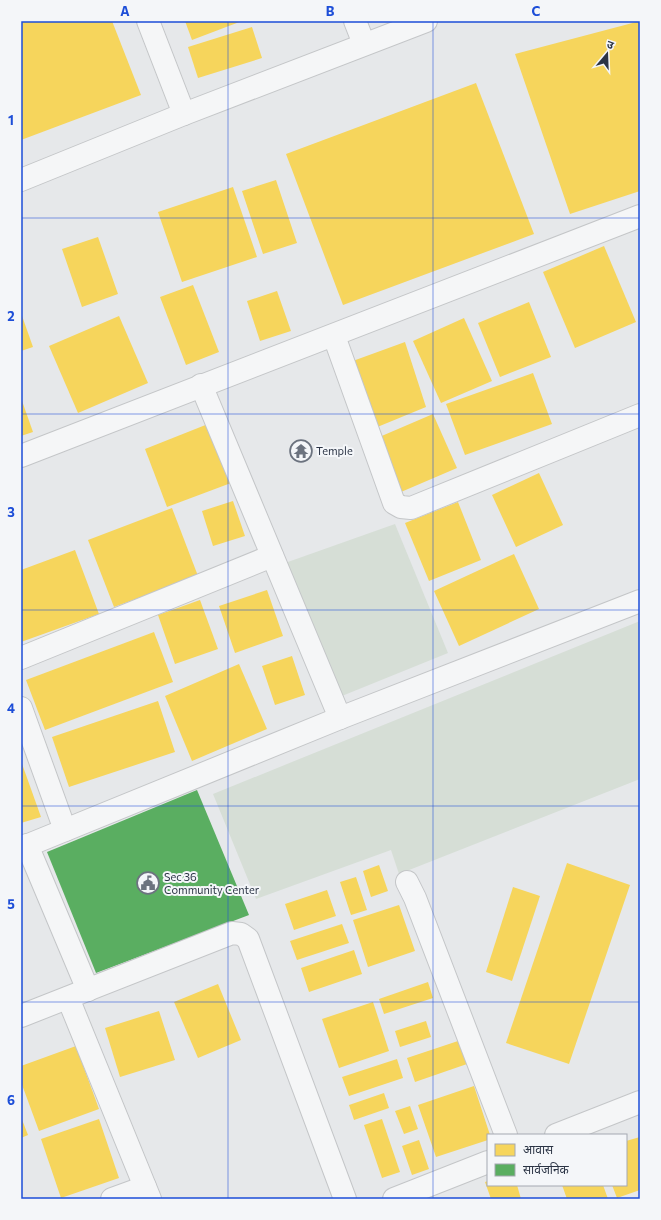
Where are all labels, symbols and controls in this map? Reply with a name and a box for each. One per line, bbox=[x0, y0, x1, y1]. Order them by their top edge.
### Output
text: A bbox=[120, 3, 130, 19]
text: B bbox=[326, 3, 335, 19]
text: C bbox=[532, 3, 541, 19]
north arrow bbox=[587, 34, 627, 74]
text: उ bbox=[605, 37, 616, 51]
text: 1 bbox=[8, 112, 14, 128]
text: 2 bbox=[7, 308, 15, 324]
temple icon: Temple bbox=[288, 438, 314, 464]
place label: Temple bbox=[316, 444, 353, 457]
text: 3 bbox=[7, 504, 15, 520]
text: 4 bbox=[7, 700, 15, 716]
public building icon: Sec 36 Community Center bbox=[135, 870, 161, 896]
place label: Sec 36 Community Center bbox=[164, 870, 260, 896]
text: 5 bbox=[7, 896, 15, 912]
text: 6 bbox=[7, 1092, 15, 1108]
legend bbox=[487, 1134, 627, 1186]
text: आवास bbox=[523, 1142, 554, 1156]
text: सार्वजनिक bbox=[523, 1162, 570, 1176]

